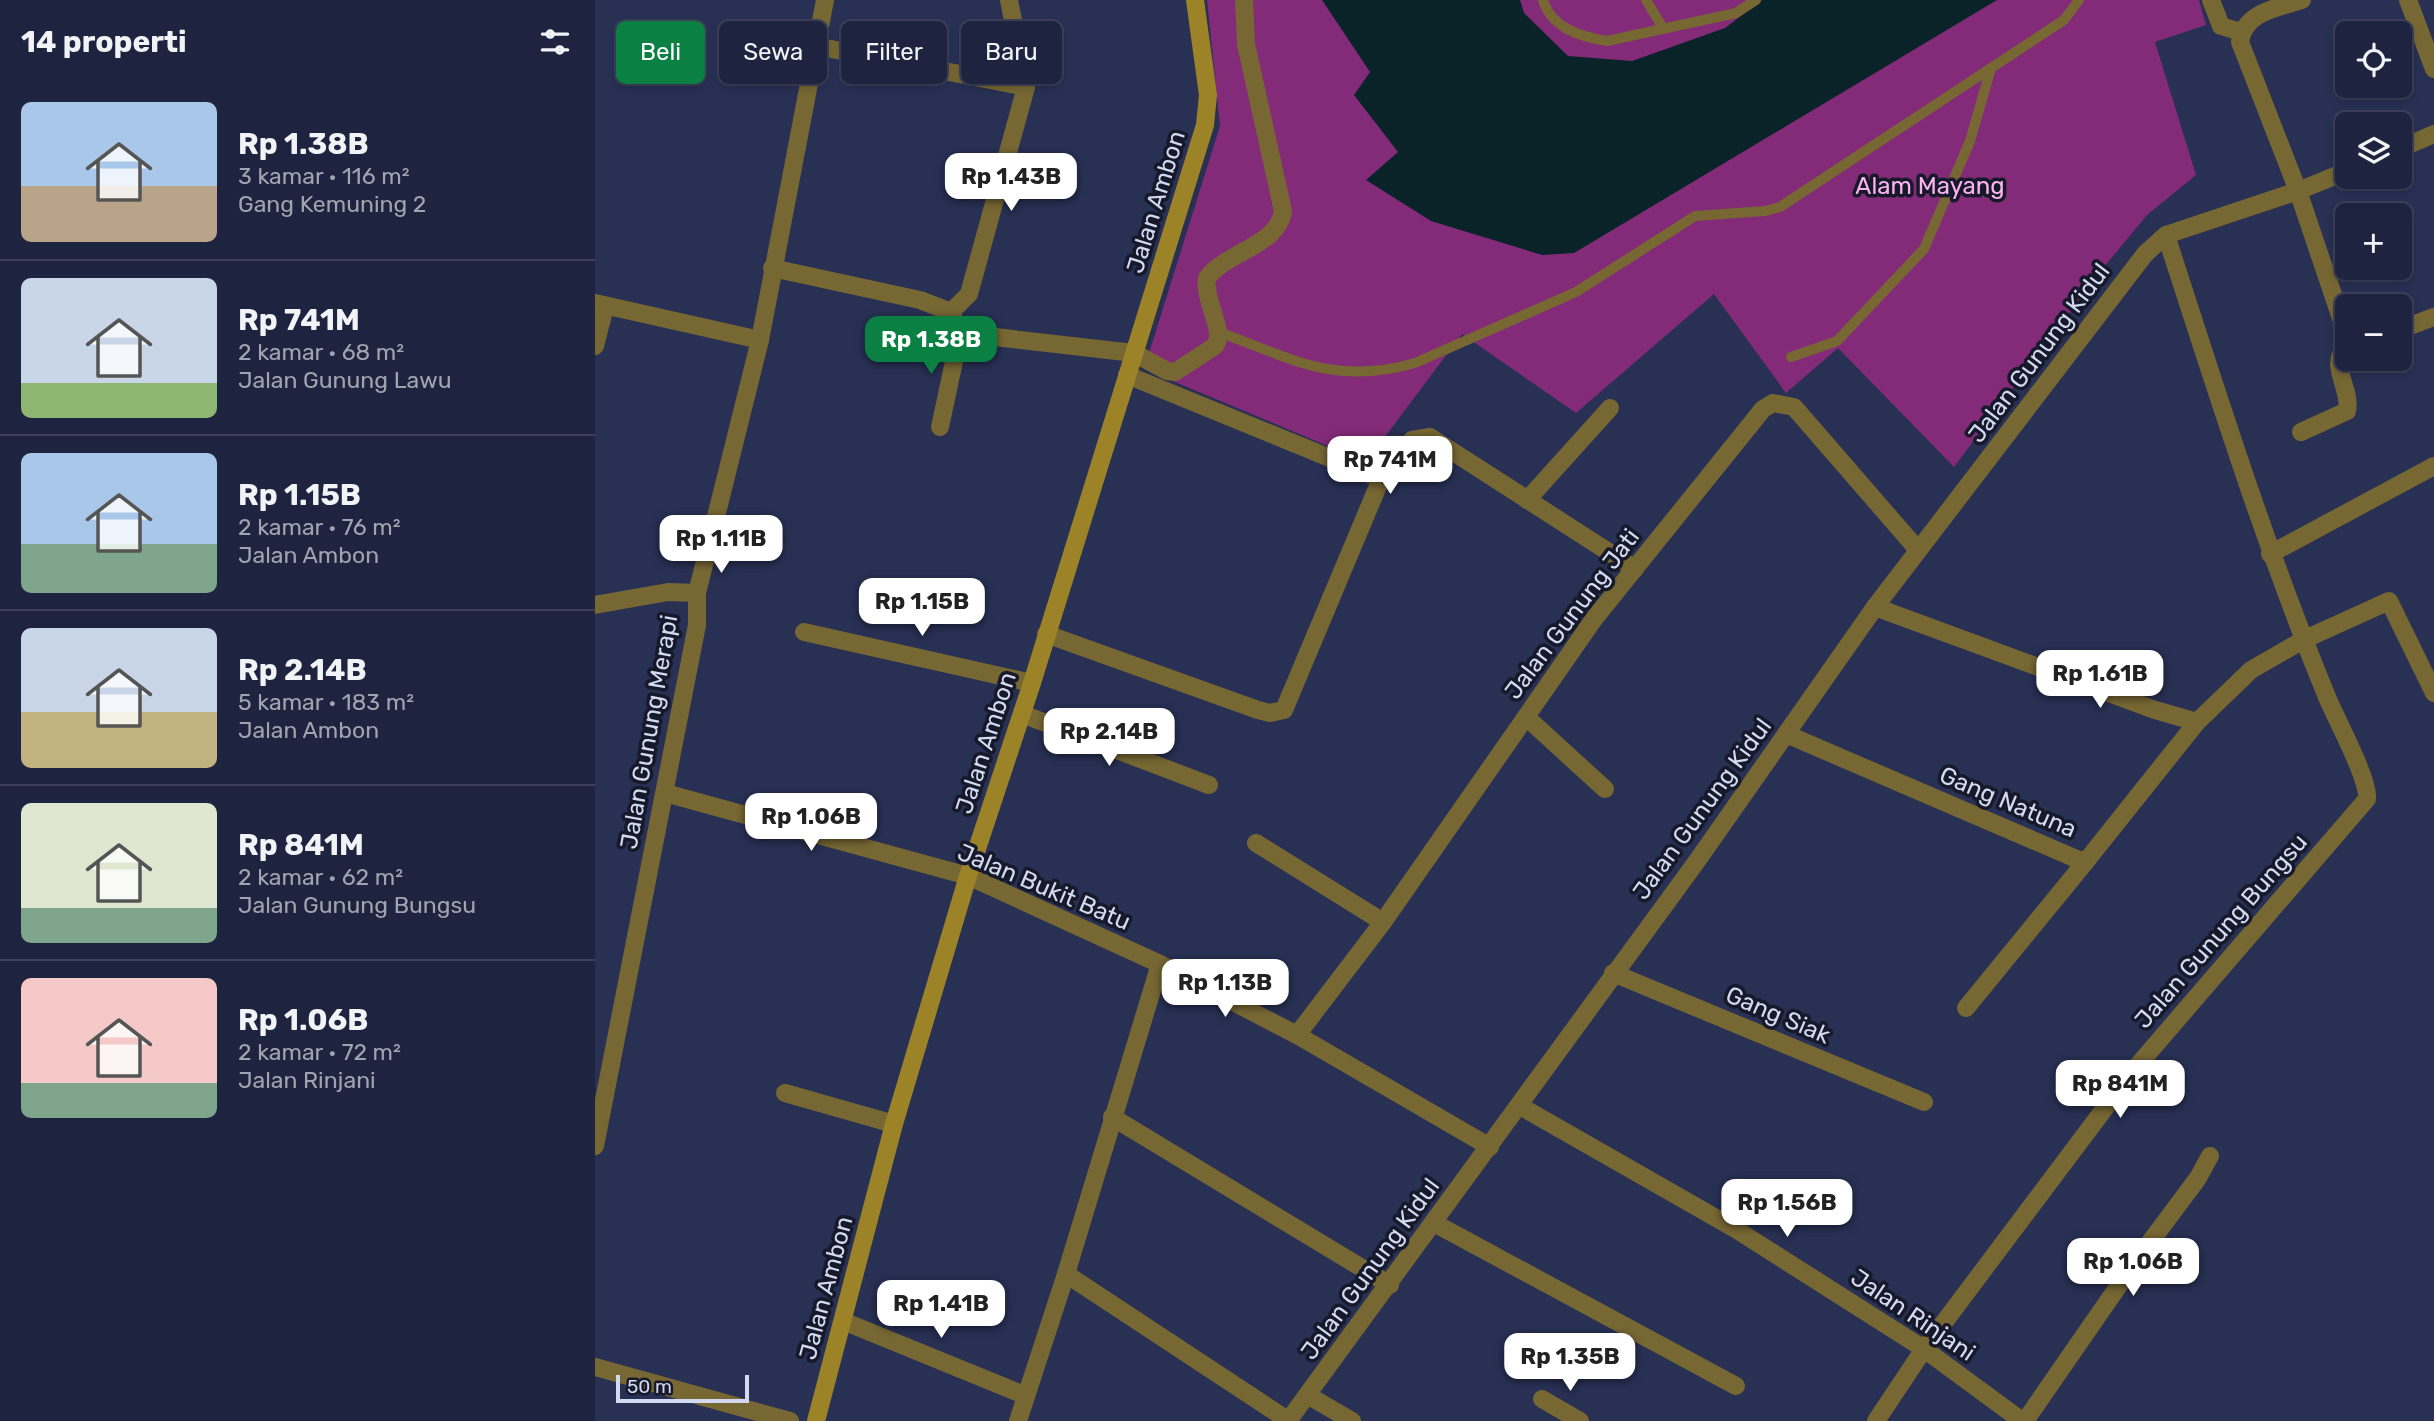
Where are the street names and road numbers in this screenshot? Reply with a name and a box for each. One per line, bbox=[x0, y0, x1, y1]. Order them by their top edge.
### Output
street label: Jalan Ambon bbox=[1121, 127, 1191, 277]
street label: Jalan Gunung Kidul bbox=[1962, 258, 2116, 448]
street label: Jalan Gunung Jati bbox=[1499, 523, 1645, 705]
street label: Jalan Gunung Merapi bbox=[615, 613, 683, 851]
street label: Jalan Ambon bbox=[950, 669, 1022, 817]
street label: Jalan Gunung Kidul bbox=[1627, 713, 1777, 905]
street label: Gang Natuna bbox=[1935, 761, 2081, 843]
street label: Jalan Gunung Bungsu bbox=[2129, 828, 2313, 1034]
street label: Jalan Bukit Batu bbox=[953, 838, 1135, 936]
street label: Gang Siak bbox=[1722, 980, 1835, 1050]
street label: Jalan Gunung Kidul bbox=[1295, 1173, 1445, 1365]
street label: Jalan Ambon bbox=[793, 1213, 859, 1363]
street label: Jalan Rinjani bbox=[1846, 1263, 1980, 1367]

